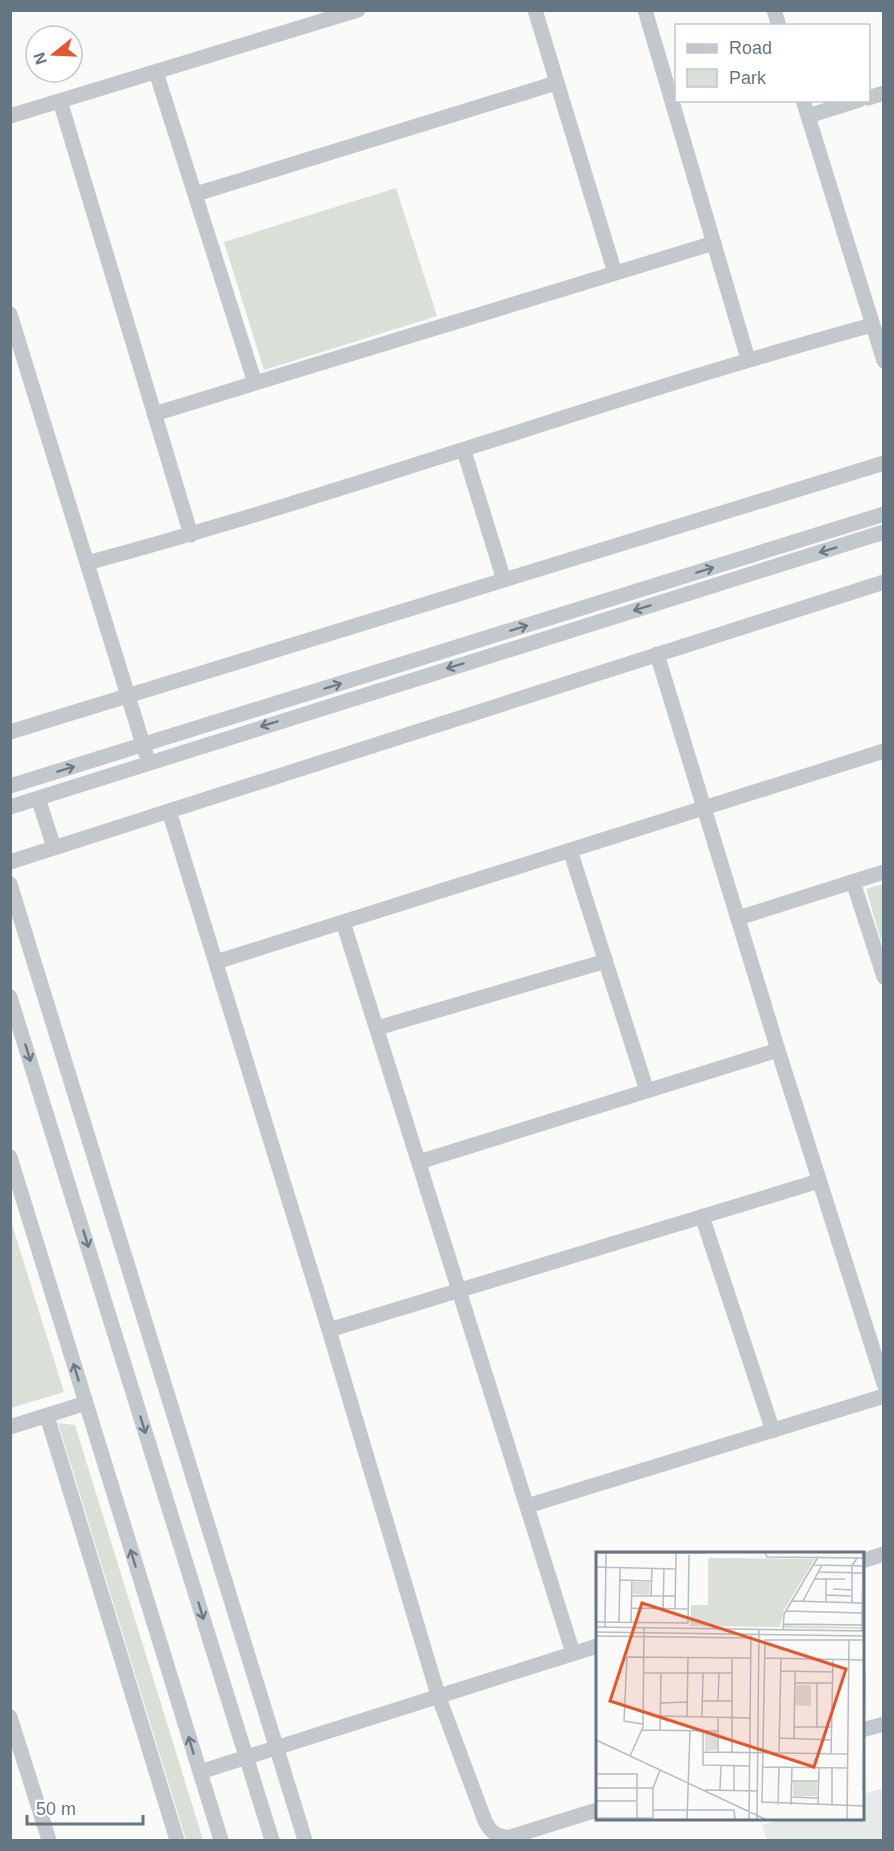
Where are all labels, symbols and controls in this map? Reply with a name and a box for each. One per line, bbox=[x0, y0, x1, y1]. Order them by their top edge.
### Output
north arrow bbox=[24, 24, 84, 84]
legend bbox=[675, 24, 870, 102]
text: Road bbox=[729, 38, 772, 58]
text: N bbox=[30, 50, 50, 67]
text: Park bbox=[729, 68, 767, 88]
one-way arrow bbox=[819, 545, 838, 556]
one-way arrow bbox=[695, 564, 714, 575]
one-way arrow bbox=[632, 603, 651, 614]
one-way arrow bbox=[509, 622, 528, 633]
one-way arrow bbox=[446, 661, 465, 672]
one-way arrow bbox=[323, 680, 342, 691]
one-way arrow bbox=[260, 719, 279, 730]
one-way arrow bbox=[56, 763, 75, 774]
one-way arrow bbox=[23, 1043, 34, 1062]
one-way arrow bbox=[81, 1229, 92, 1248]
one-way arrow bbox=[70, 1363, 81, 1382]
one-way arrow bbox=[139, 1415, 150, 1434]
one-way arrow bbox=[127, 1549, 138, 1568]
inset map bbox=[596, 1552, 864, 1821]
one-way arrow bbox=[196, 1601, 207, 1620]
one-way arrow bbox=[185, 1736, 196, 1755]
scale bar bbox=[27, 1788, 142, 1826]
text: 50 m bbox=[36, 1799, 76, 1819]

